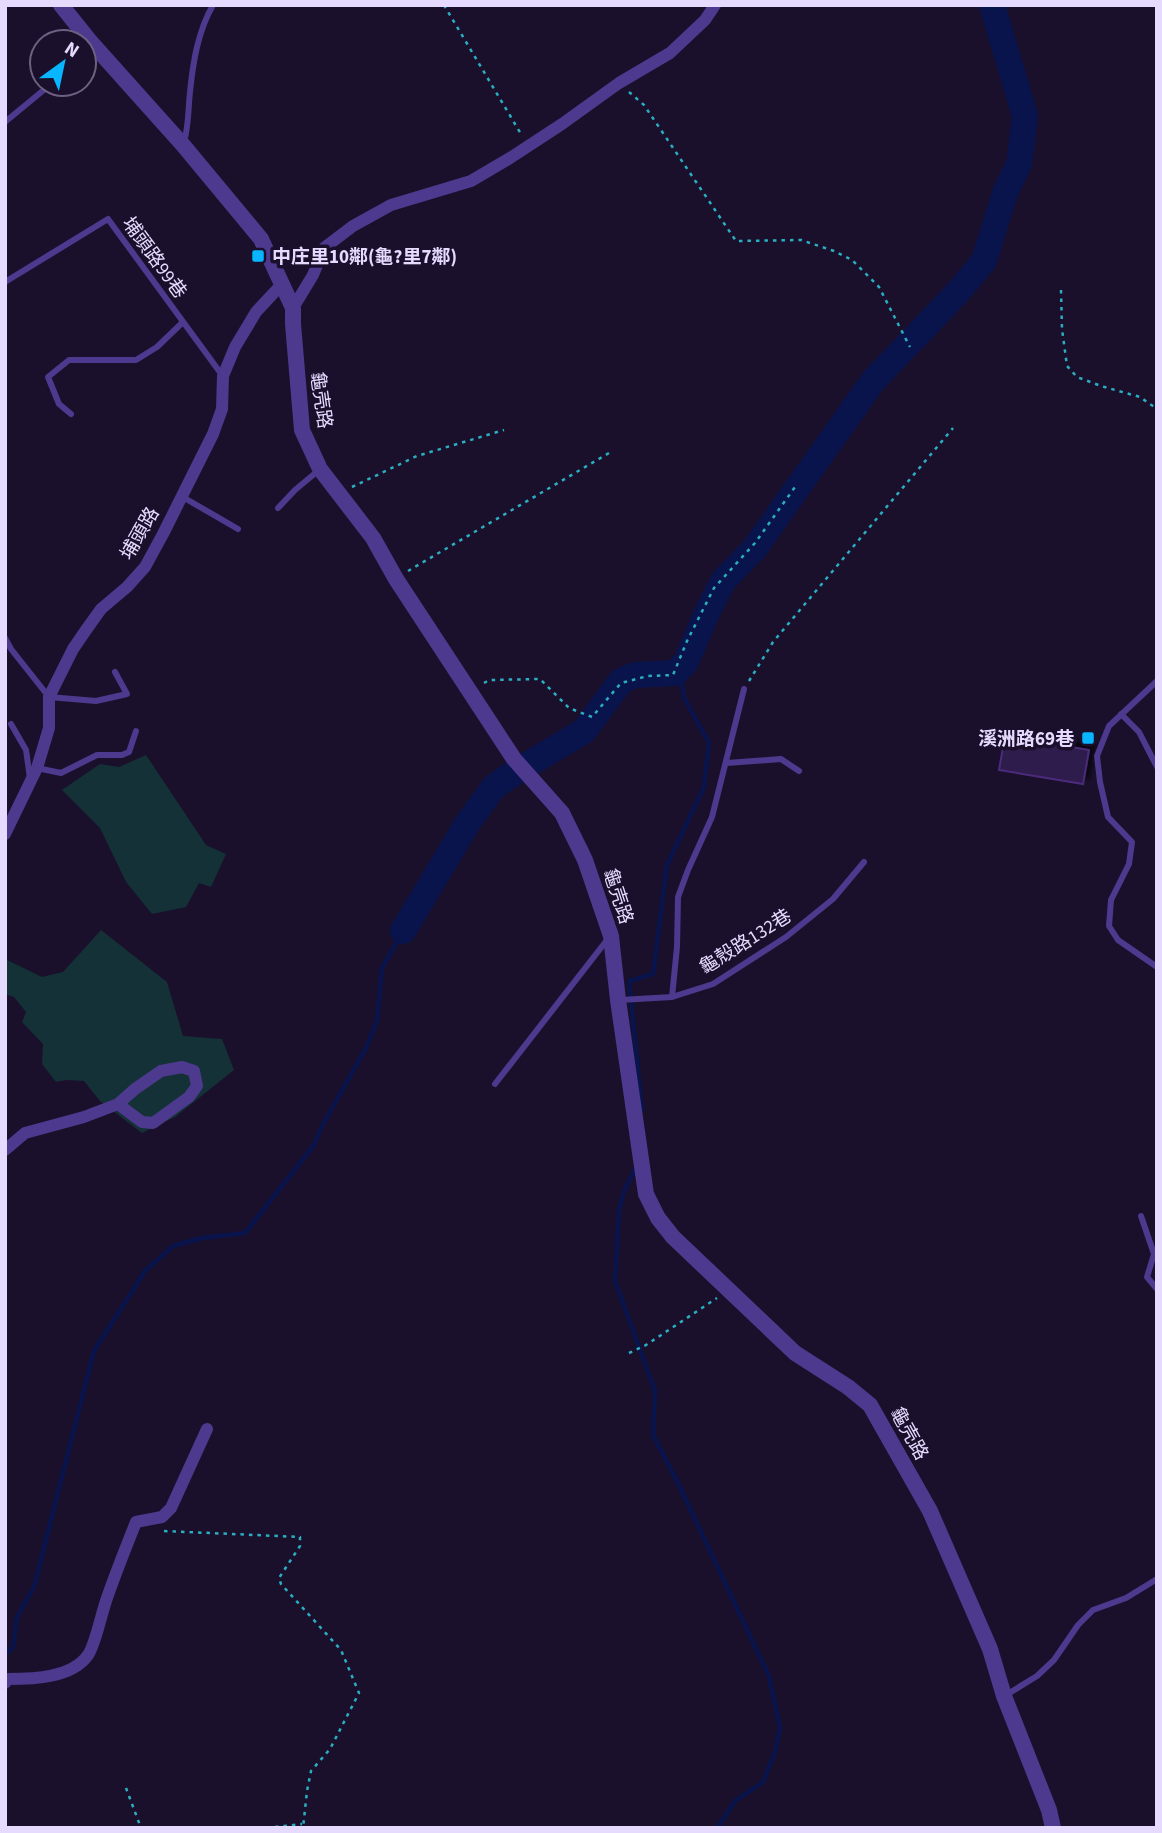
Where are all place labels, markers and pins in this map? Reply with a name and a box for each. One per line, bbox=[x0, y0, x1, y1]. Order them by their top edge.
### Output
place label: 中庄里10鄰(龜?里7鄰) bbox=[272, 244, 457, 271]
marker: 中庄里10鄰(龜?里7鄰) bbox=[250, 248, 266, 264]
place label: 溪洲路69巷 bbox=[978, 726, 1075, 753]
marker: 溪洲路69巷 bbox=[1080, 730, 1096, 746]

